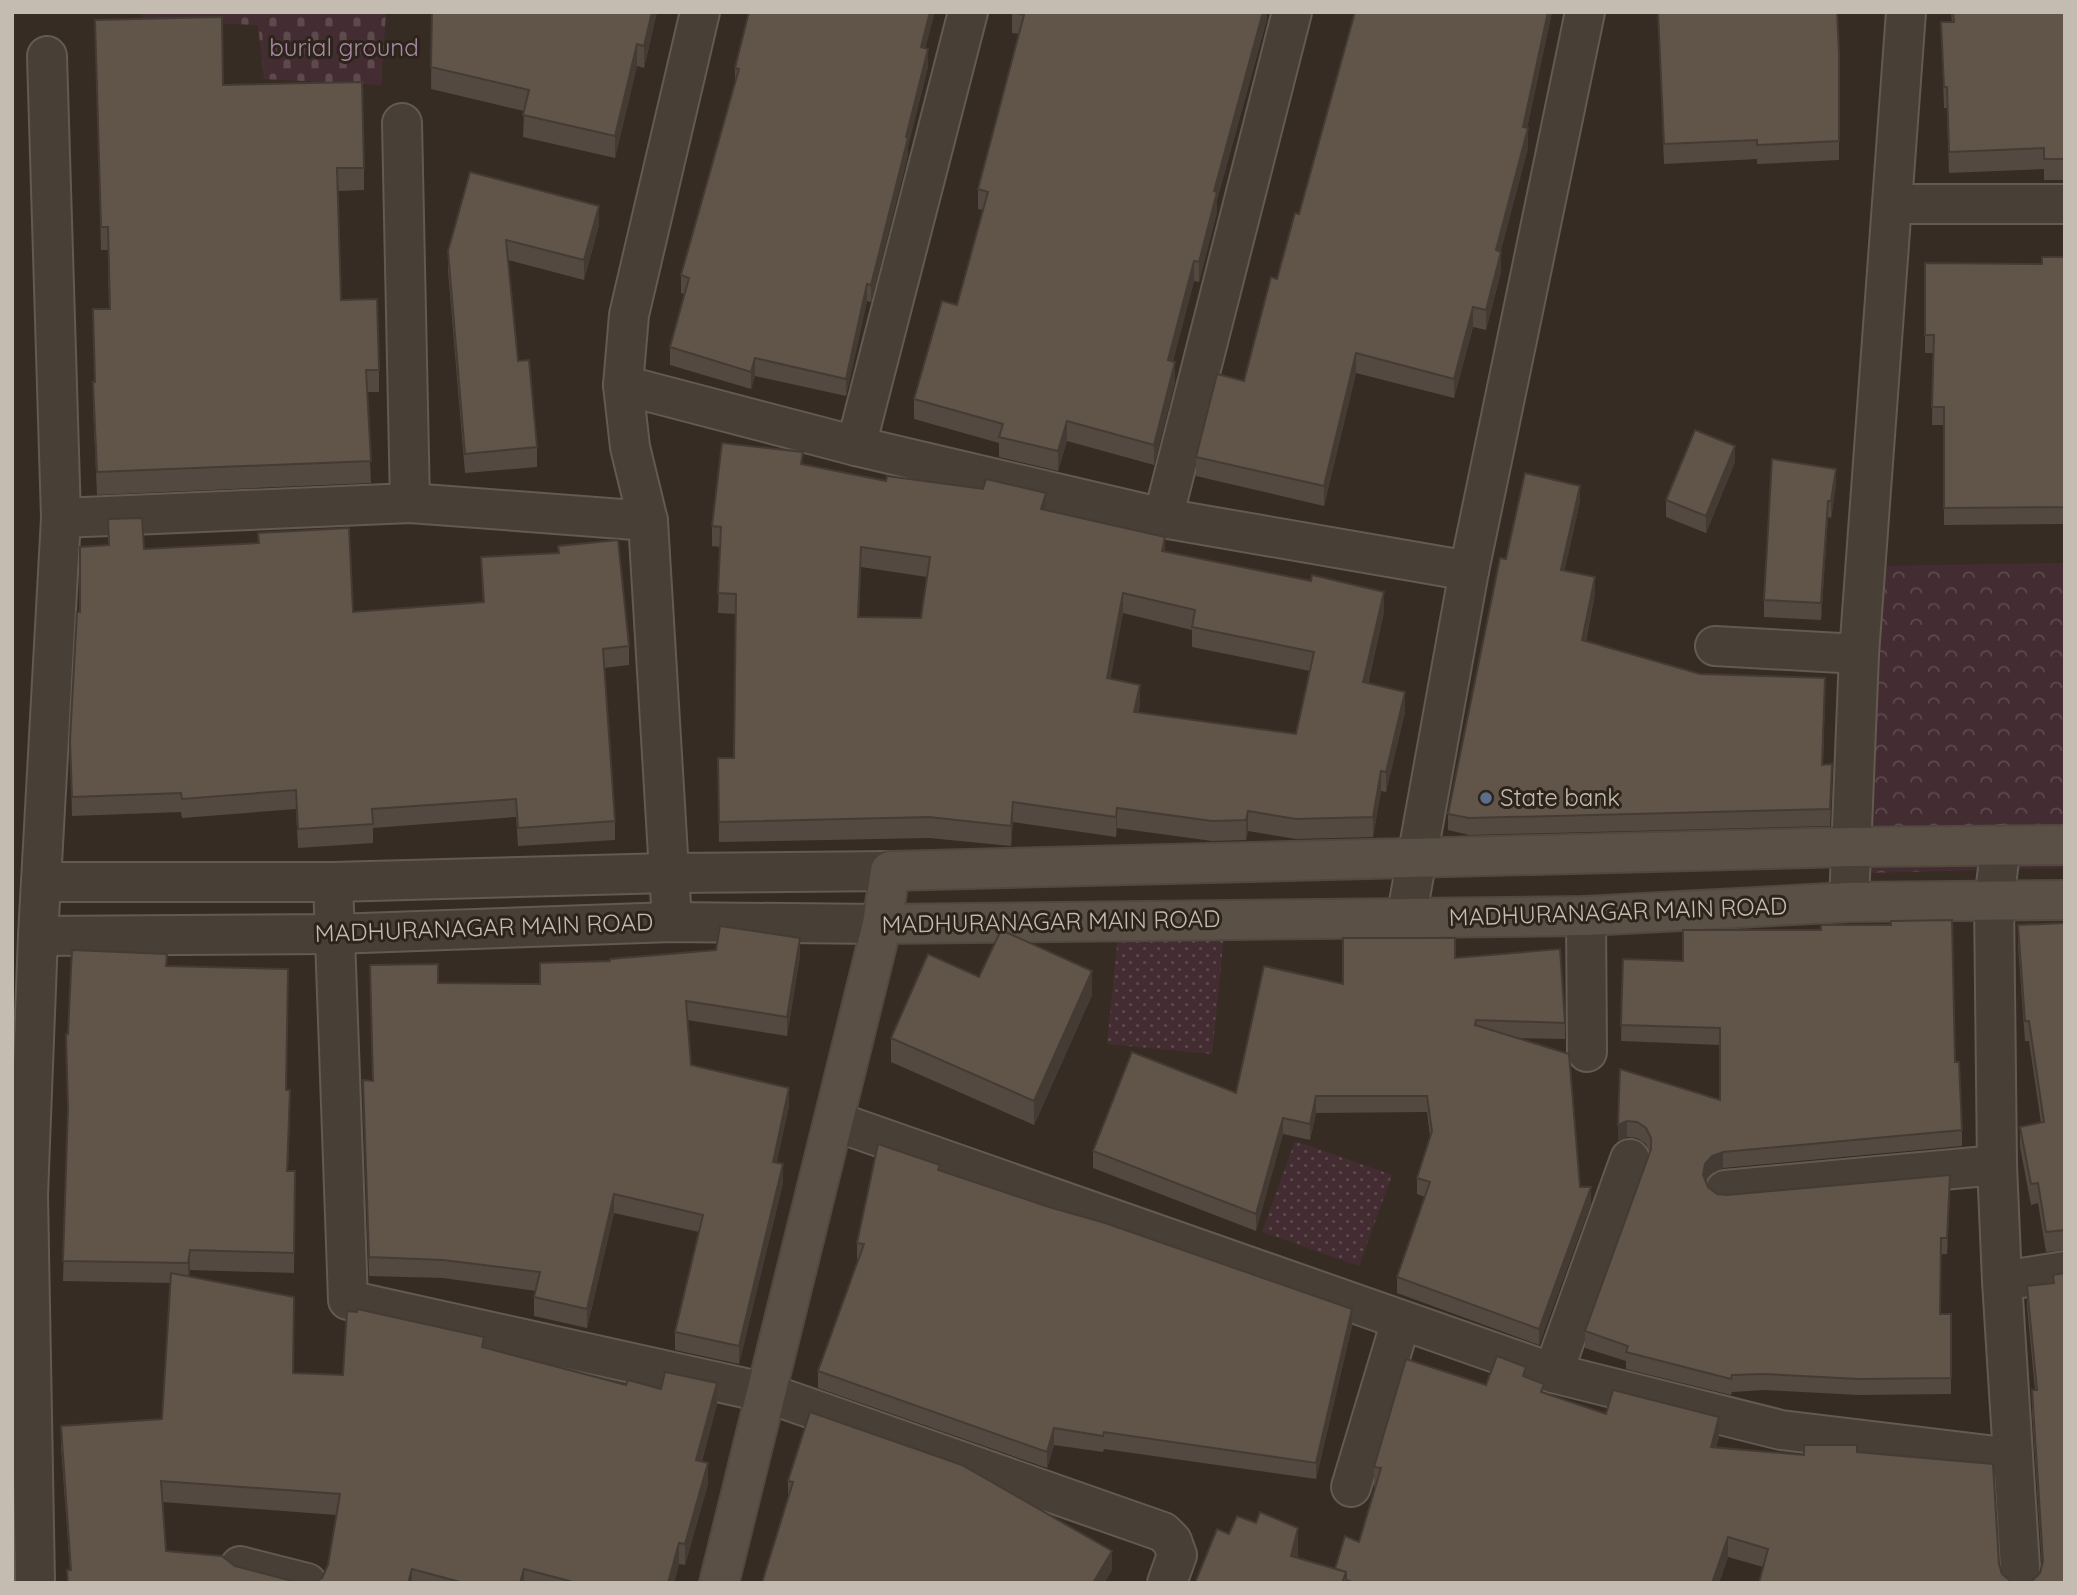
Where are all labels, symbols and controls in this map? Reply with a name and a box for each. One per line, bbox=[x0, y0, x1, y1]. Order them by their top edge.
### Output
park label: burial ground bbox=[269, 32, 419, 62]
place label: State bank bbox=[1500, 782, 1620, 812]
marker: State bank bbox=[1478, 790, 1494, 806]
street label: MADHURANAGAR MAIN ROAD bbox=[1448, 890, 1788, 932]
street label: MADHURANAGAR MAIN ROAD bbox=[881, 903, 1221, 939]
street label: MADHURANAGAR MAIN ROAD bbox=[314, 906, 654, 948]

